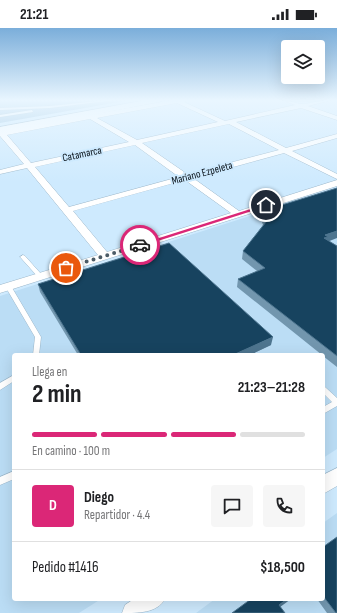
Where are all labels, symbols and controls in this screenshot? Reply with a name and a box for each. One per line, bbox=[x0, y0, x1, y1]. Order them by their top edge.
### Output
text: 21:21 bbox=[20, 5, 48, 24]
map controls bbox=[281, 40, 325, 84]
button: layers bbox=[281, 40, 325, 84]
street label: Catamarca bbox=[61, 144, 103, 164]
street label: Mariano Ezpeleta bbox=[170, 159, 234, 187]
pin bbox=[249, 188, 283, 222]
icon: home bbox=[255, 194, 277, 216]
courier bbox=[120, 225, 160, 265]
icon: car bbox=[129, 234, 151, 256]
pin bbox=[49, 251, 83, 285]
icon: bag bbox=[55, 257, 77, 279]
text: Llega en bbox=[32, 364, 67, 380]
text: 21:23–21:28 bbox=[238, 378, 305, 397]
text: 2 min bbox=[32, 379, 82, 410]
text: En camino · 100 m bbox=[32, 443, 110, 459]
button: chat bbox=[211, 485, 253, 527]
button: phone bbox=[263, 485, 305, 527]
text: Diego bbox=[84, 488, 114, 507]
text: D bbox=[49, 496, 57, 515]
text: Repartidor · 4.4 bbox=[84, 507, 150, 523]
text: Pedido #1416 bbox=[32, 558, 98, 577]
text: $18,500 bbox=[260, 558, 305, 577]

